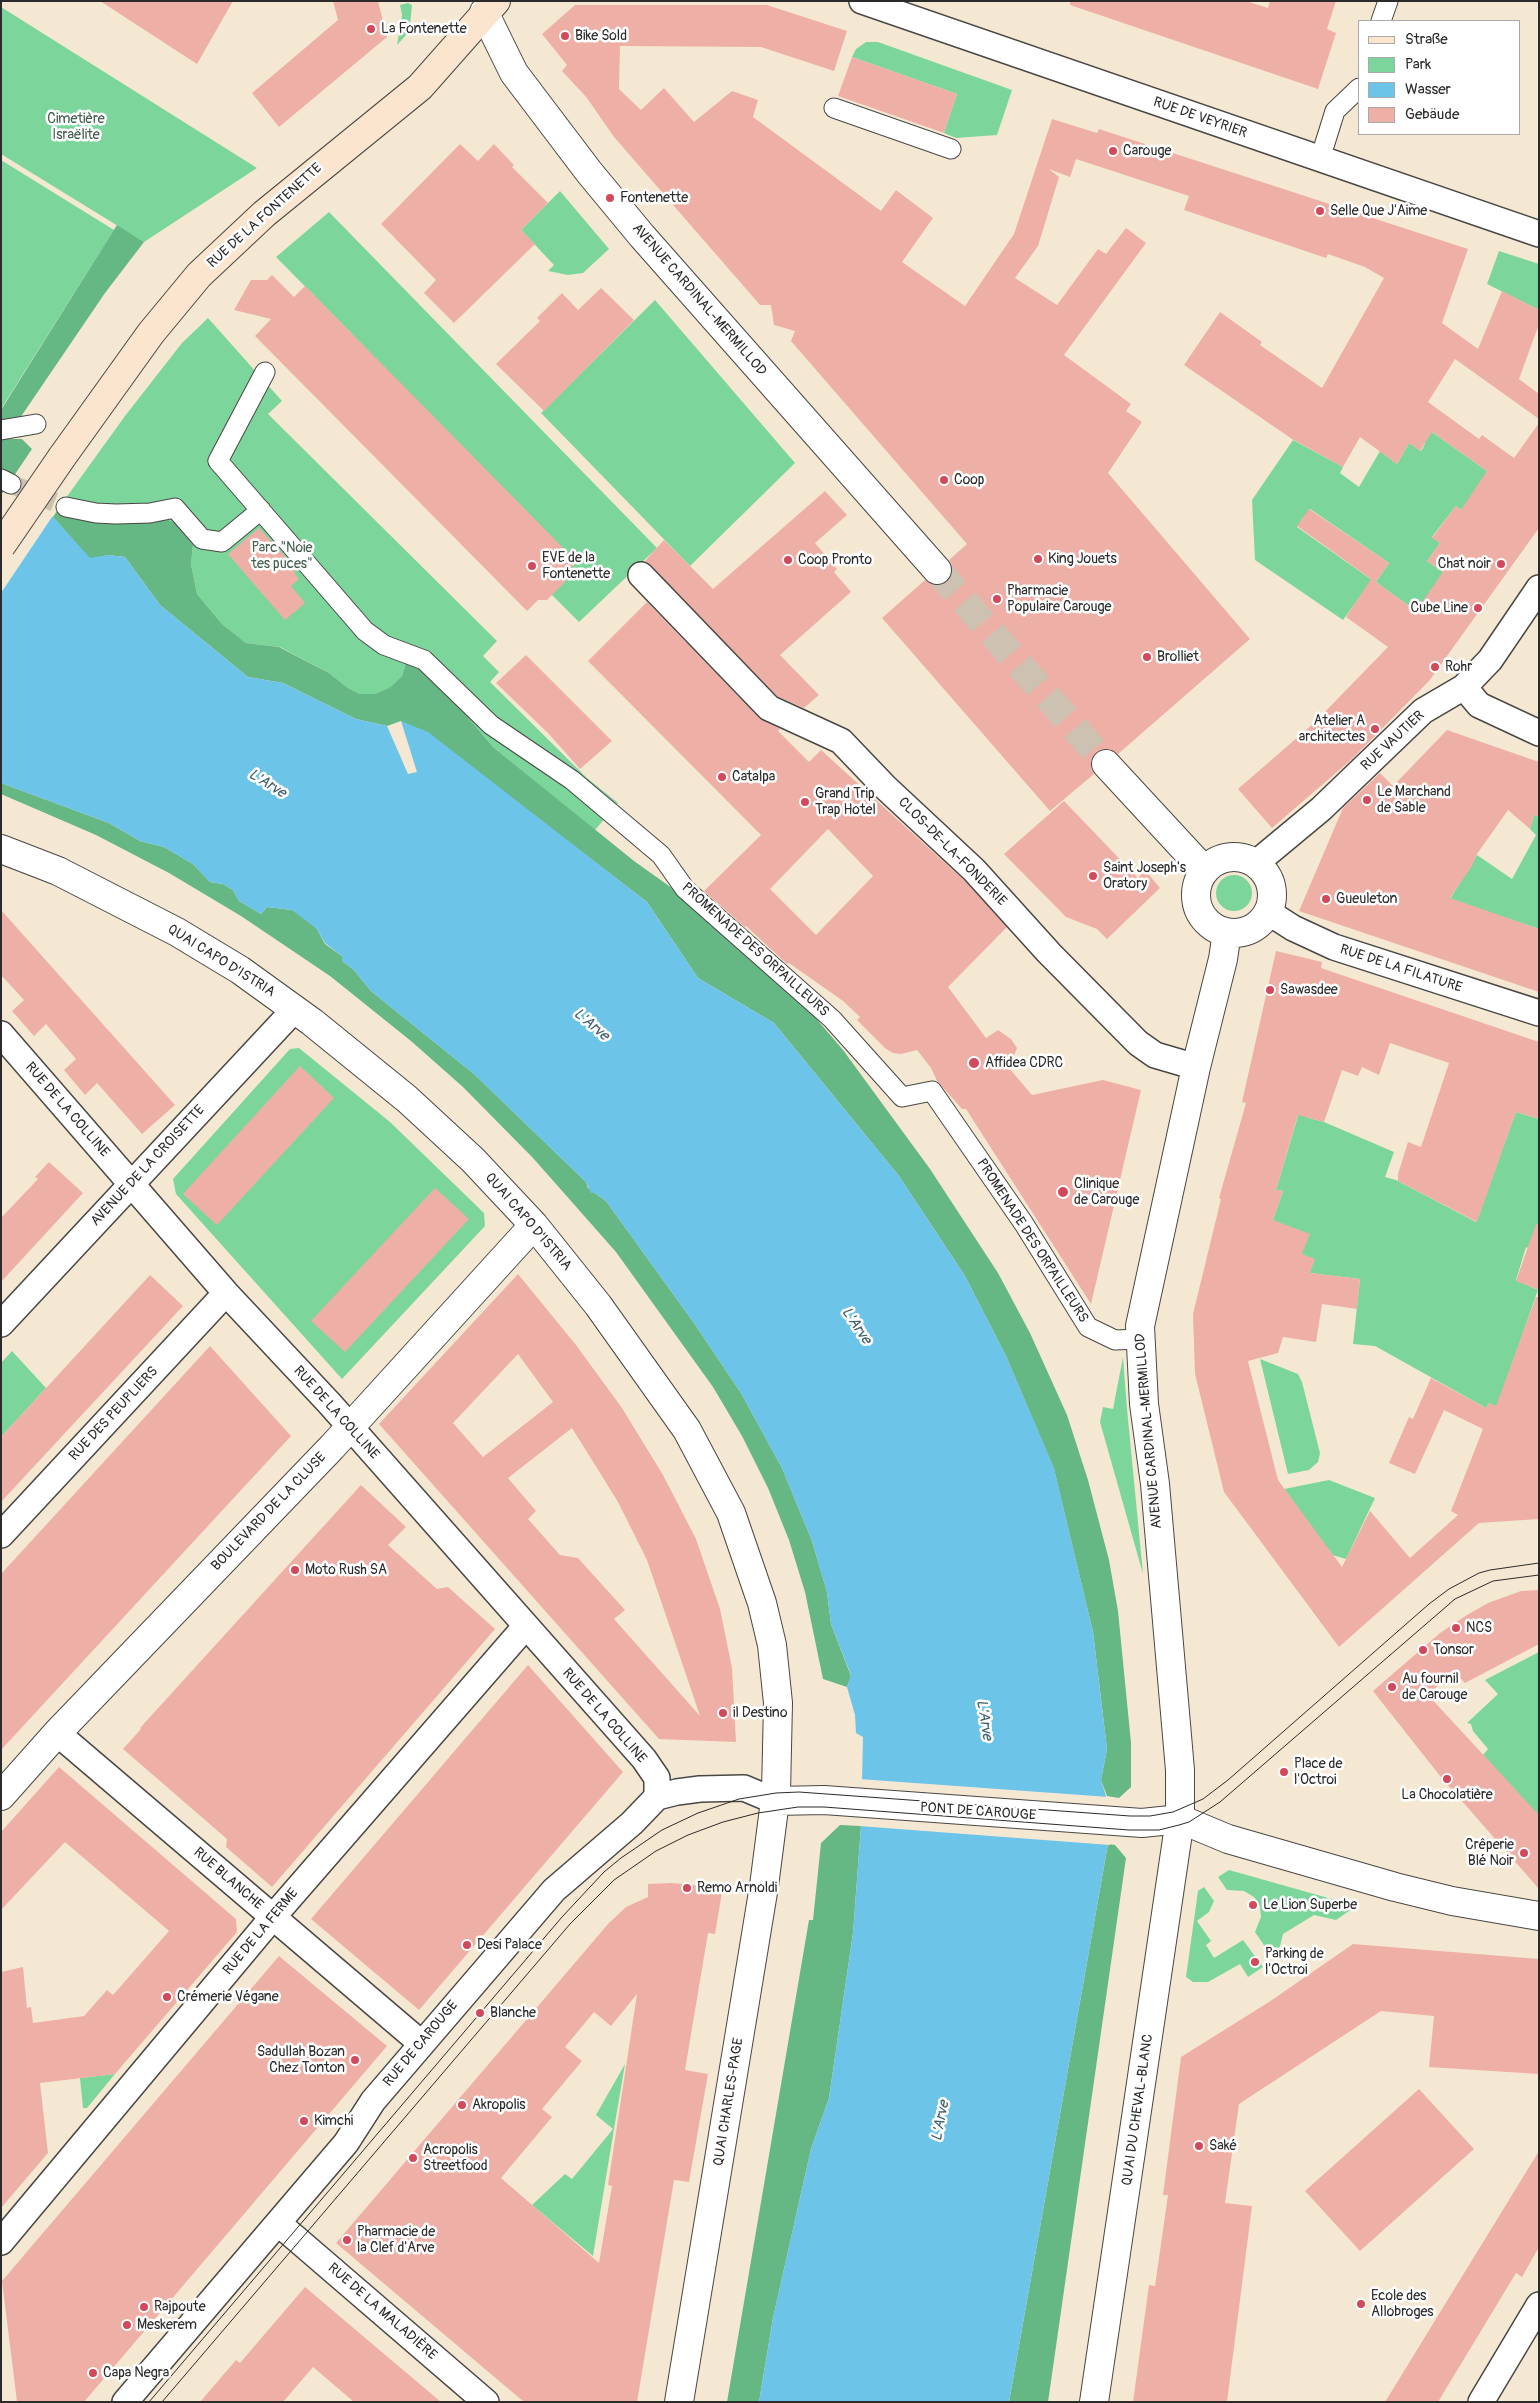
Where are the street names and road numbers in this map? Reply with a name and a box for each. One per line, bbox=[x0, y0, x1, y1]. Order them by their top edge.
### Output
street label: RUE DE VEYRIER bbox=[1151, 94, 1249, 142]
street label: RUE DE LA FONTENETTE bbox=[204, 160, 326, 272]
street label: AVENUE CARDINAL-MERMILLOD bbox=[628, 220, 770, 380]
street label: RUE VAUTIER bbox=[1358, 707, 1428, 775]
street label: CLOS-DE-LA-FONDERIE bbox=[894, 794, 1010, 910]
street label: PROMENADE DES ORPAILLEURS bbox=[678, 879, 832, 1021]
street label: QUAI CAPO D'ISTRIA bbox=[164, 921, 278, 1001]
street label: RUE DE LA FILATURE bbox=[1338, 941, 1464, 997]
street label: RUE DE LA COLLINE bbox=[21, 1059, 113, 1161]
street label: AVENUE DE LA CROISETTE bbox=[88, 1102, 208, 1230]
street label: PROMENADE DES ORPAILLEURS bbox=[973, 1156, 1091, 1326]
street label: QUAI CAPO D'ISTRIA bbox=[481, 1170, 575, 1274]
street label: AVENUE CARDINAL-MERMILLOD bbox=[1132, 1333, 1166, 1529]
street label: RUE DE LA COLLINE bbox=[290, 1363, 382, 1463]
street label: RUE DES PEUPLIERS bbox=[66, 1364, 162, 1464]
street label: BOULEVARD DE LA CLUSE bbox=[208, 1449, 330, 1575]
street label: RUE DE LA COLLINE bbox=[558, 1665, 650, 1767]
street label: PONT DE CAROUGE bbox=[919, 1800, 1037, 1824]
street label: RUE BLANCHE bbox=[190, 1844, 266, 1914]
street label: RUE DE LA FERME bbox=[220, 1885, 302, 1979]
street label: RUE DE CAROUGE bbox=[380, 1997, 462, 2091]
street label: QUAI DU CHEVAL-BLANC bbox=[1119, 2033, 1157, 2187]
street label: QUAI CHARLES-PAGE bbox=[711, 2037, 747, 2167]
street label: RUE DE LA MALADIÈRE bbox=[324, 2260, 440, 2364]

